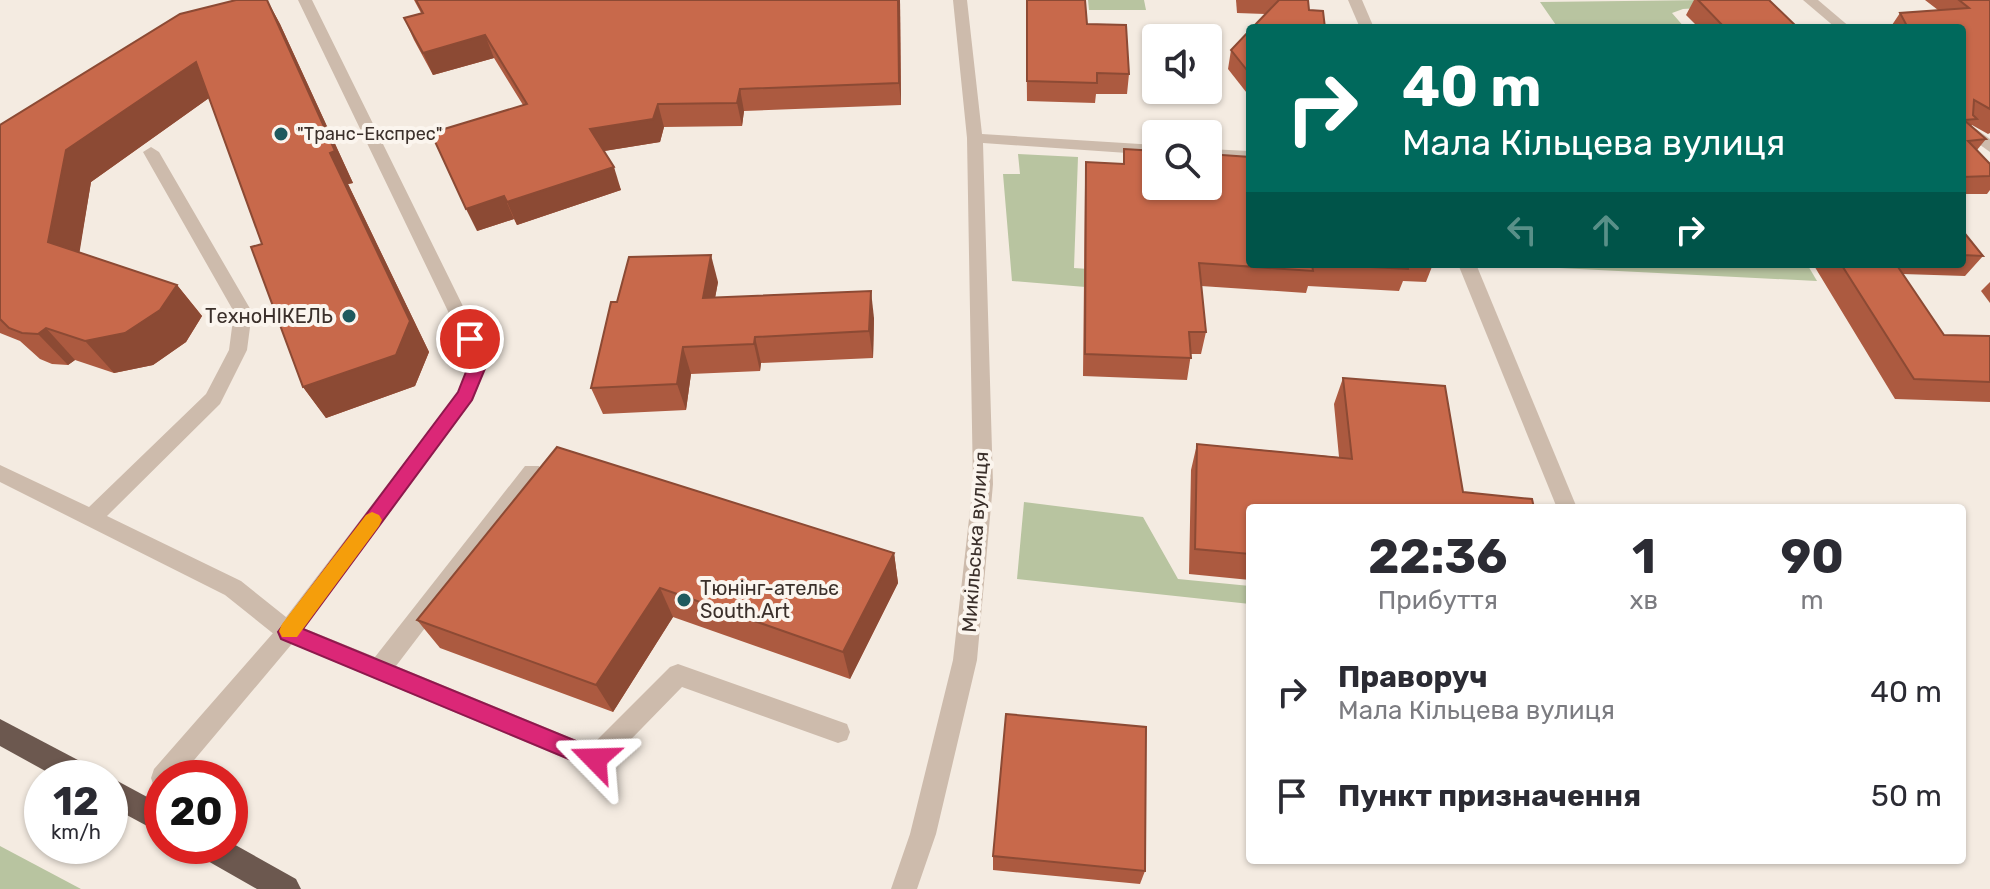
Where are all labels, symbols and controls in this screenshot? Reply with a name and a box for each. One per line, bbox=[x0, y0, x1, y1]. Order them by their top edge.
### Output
map controls bbox=[1142, 24, 1222, 200]
button: sound bbox=[1142, 24, 1222, 104]
text: 40 m bbox=[1402, 54, 1542, 120]
icon: right bbox=[1270, 56, 1374, 160]
button: search bbox=[1142, 120, 1222, 200]
text: Мала Кільцева вулиця bbox=[1402, 121, 1785, 164]
place label: "Транс-Експрес" bbox=[297, 123, 443, 145]
marker: "Транс-Експрес" bbox=[272, 125, 290, 143]
icon: left bbox=[1500, 208, 1544, 252]
icon: ahead bbox=[1584, 208, 1628, 252]
icon: right bbox=[1668, 208, 1712, 252]
place label: ТехноНІКЕЛЬ bbox=[205, 304, 333, 328]
pin bbox=[436, 305, 504, 373]
marker: ТехноНІКЕЛЬ bbox=[340, 307, 358, 325]
icon: arrive bbox=[448, 317, 492, 361]
street label: Микільська вулиця bbox=[957, 451, 993, 633]
text: 22:36 bbox=[1368, 528, 1507, 585]
text: 1 bbox=[1632, 528, 1656, 585]
text: 90 bbox=[1780, 528, 1844, 585]
place label: Тюнінг-ательє South.Art bbox=[700, 576, 839, 623]
text: Прибуття bbox=[1378, 585, 1498, 616]
text: хв bbox=[1630, 585, 1658, 616]
text: m bbox=[1801, 585, 1824, 616]
marker: Тюнінг-ательє South.Art bbox=[675, 591, 693, 609]
text: Праворуч bbox=[1338, 659, 1488, 695]
icon: right bbox=[1270, 670, 1314, 714]
text: 40 m bbox=[1870, 674, 1942, 710]
text: Мала Кільцева вулиця bbox=[1338, 695, 1615, 726]
position arrow bbox=[553, 717, 637, 801]
speed limit sign: 20 bbox=[144, 760, 248, 864]
icon: arrive bbox=[1270, 774, 1314, 818]
text: 12 bbox=[53, 778, 99, 825]
text: Пункт призначення bbox=[1338, 778, 1641, 814]
text: 50 m bbox=[1871, 778, 1942, 814]
text: km/h bbox=[51, 820, 101, 844]

